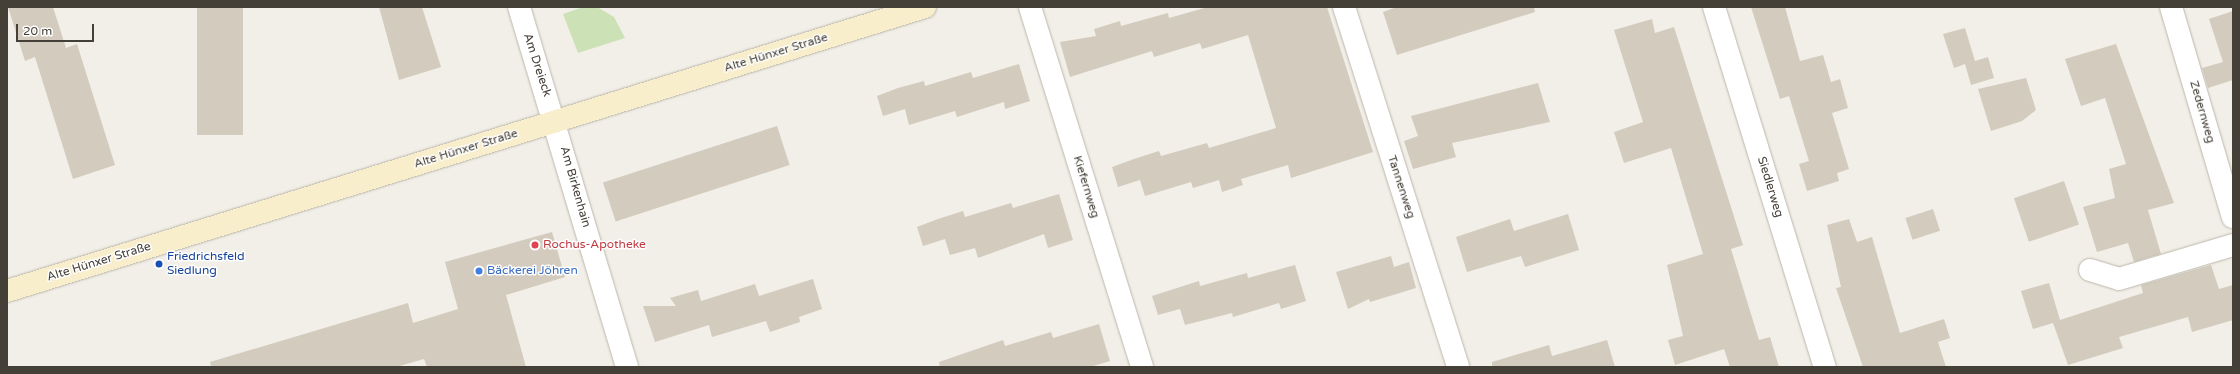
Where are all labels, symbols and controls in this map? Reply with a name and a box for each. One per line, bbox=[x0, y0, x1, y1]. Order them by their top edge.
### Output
scale bar bbox=[18, 16, 96, 42]
text: 20 m bbox=[23, 24, 52, 38]
street label: Alte Hünxer Straße bbox=[722, 30, 830, 76]
street label: Am Dreieck bbox=[520, 31, 554, 99]
street label: Zedernweg bbox=[2186, 79, 2218, 145]
street label: Alte Hünxer Straße bbox=[412, 126, 520, 172]
street label: Am Birkenhain bbox=[557, 145, 593, 229]
street label: Kiefernweg bbox=[1070, 154, 1102, 220]
street label: Tannenweg bbox=[1384, 154, 1418, 220]
street label: Siedlerweg bbox=[1754, 155, 1786, 219]
place label: Rochus-Apotheke bbox=[543, 238, 646, 252]
street label: Alte Hünxer Straße bbox=[45, 239, 153, 285]
marker: Rochus-Apotheke bbox=[530, 240, 540, 250]
place label: Friedrichsfeld Siedlung bbox=[167, 250, 245, 278]
marker: Friedrichsfeld Siedlung bbox=[154, 259, 164, 269]
place label: Bäckerei Jöhren bbox=[487, 264, 578, 278]
marker: Bäckerei Jöhren bbox=[474, 266, 484, 276]

